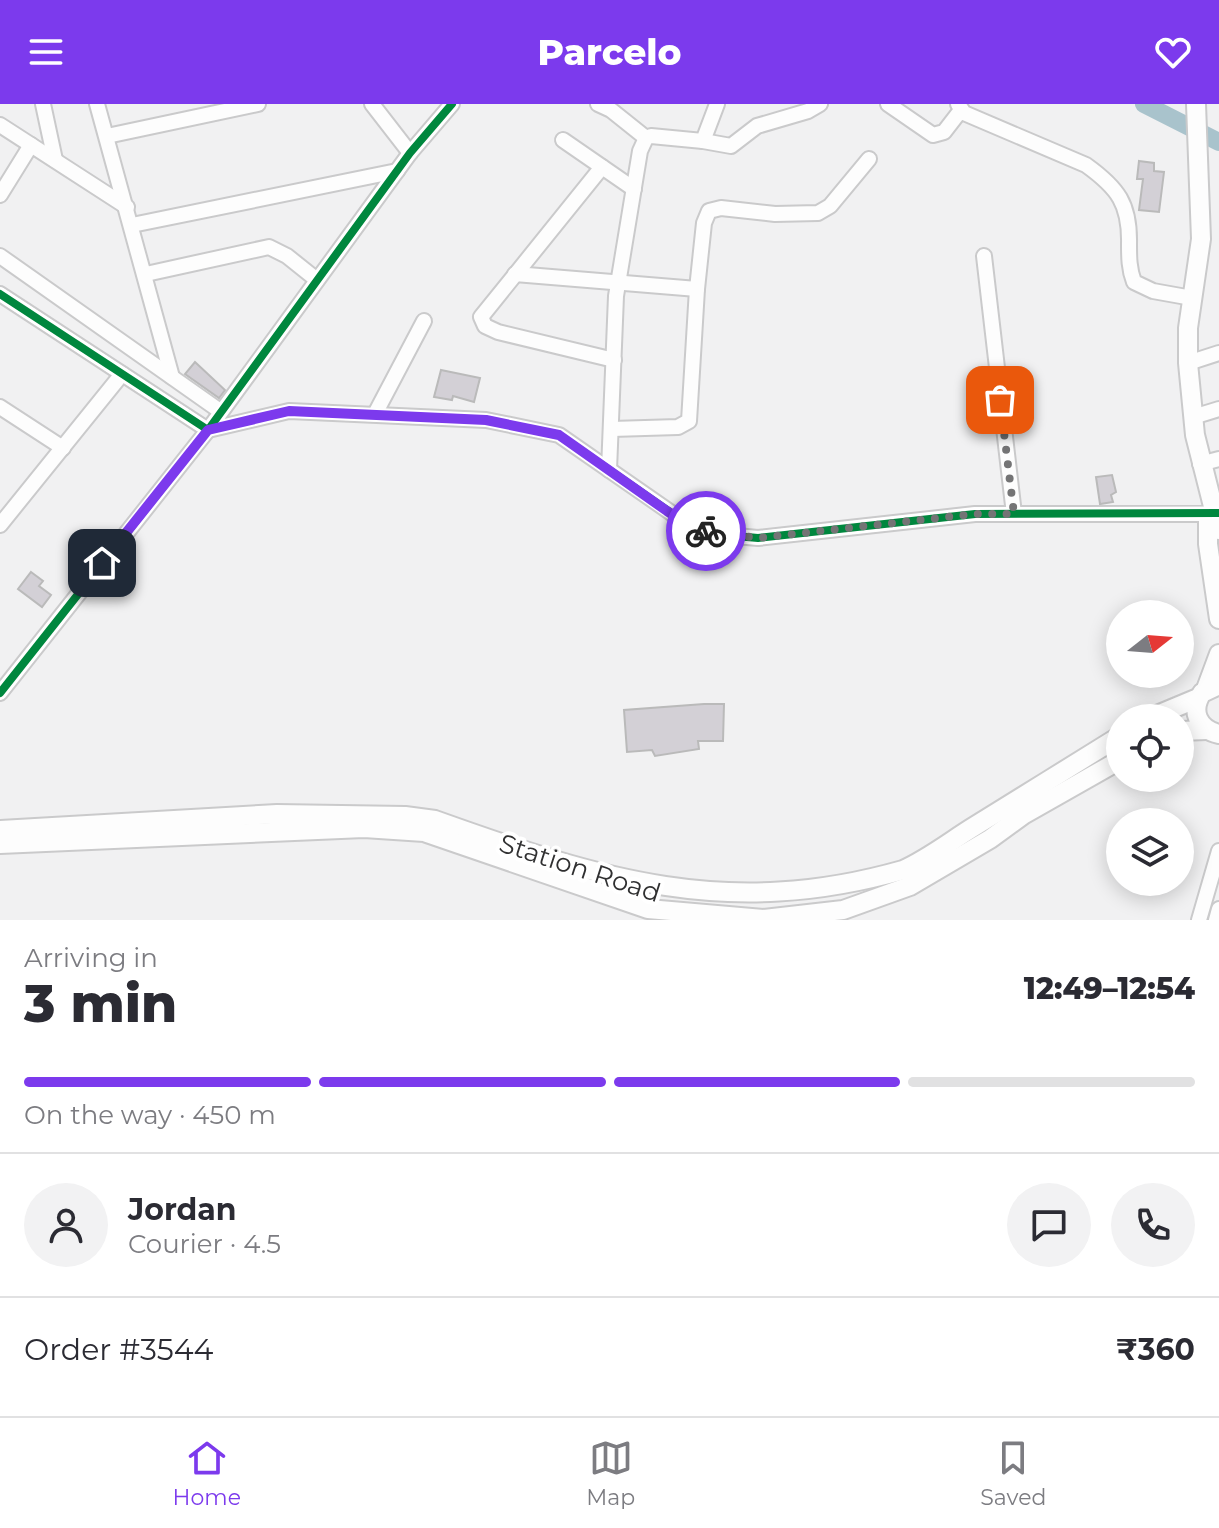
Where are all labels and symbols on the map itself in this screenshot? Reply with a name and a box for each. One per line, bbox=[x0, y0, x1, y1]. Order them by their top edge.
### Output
pin bbox=[966, 366, 1034, 434]
courier bbox=[666, 491, 746, 571]
pin bbox=[68, 529, 136, 597]
north arrow bbox=[1106, 600, 1194, 688]
street label: Station Road bbox=[495, 827, 665, 909]

